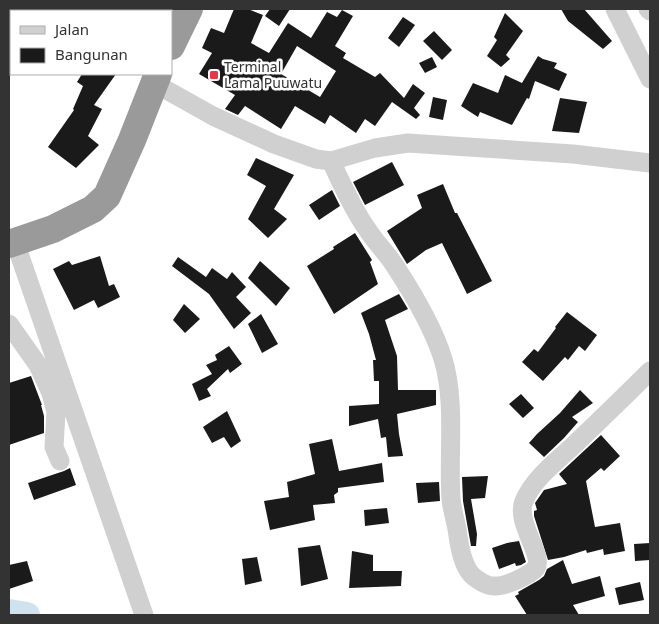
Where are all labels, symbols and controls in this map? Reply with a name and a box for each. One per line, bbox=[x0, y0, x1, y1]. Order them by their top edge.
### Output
legend bbox=[10, 10, 172, 75]
text: Jalan bbox=[53, 19, 89, 39]
text: Bangunan bbox=[55, 44, 128, 64]
place label: Terminal Lama Puuwatu bbox=[224, 57, 322, 92]
marker: Terminal Lama Puuwatu bbox=[208, 69, 220, 81]

